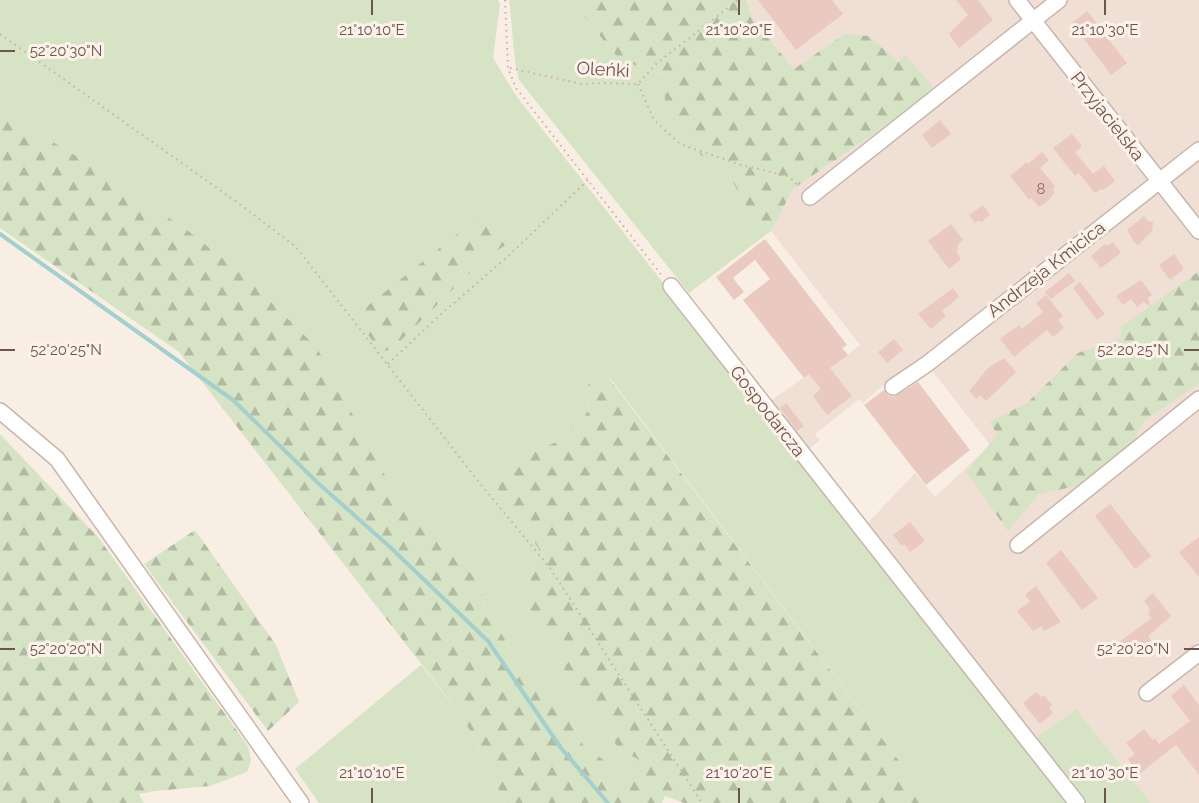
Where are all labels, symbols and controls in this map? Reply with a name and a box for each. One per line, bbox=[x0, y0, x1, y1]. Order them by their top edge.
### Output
text: 21°10'10"E bbox=[339, 21, 405, 39]
text: 21°10'20"E bbox=[706, 21, 772, 39]
text: 21°10'30"E bbox=[1072, 21, 1138, 39]
text: 52°20'30"N bbox=[30, 42, 102, 60]
street label: Oleńki bbox=[576, 57, 630, 81]
street label: Przyjacielska bbox=[1067, 67, 1149, 165]
house number: 8 bbox=[1037, 180, 1046, 198]
street label: Andrzeja Kmicica bbox=[983, 217, 1109, 321]
text: 52°20'25"N bbox=[30, 341, 102, 359]
text: 52°20'25"N bbox=[1097, 341, 1169, 359]
street label: Gospodarcza bbox=[726, 361, 810, 461]
text: 52°20'20"N bbox=[30, 640, 102, 658]
text: 52°20'20"N bbox=[1097, 640, 1169, 658]
text: 21°10'10"E bbox=[339, 764, 405, 782]
text: 21°10'20"E bbox=[706, 764, 772, 782]
text: 21°10'30"E bbox=[1072, 764, 1138, 782]

